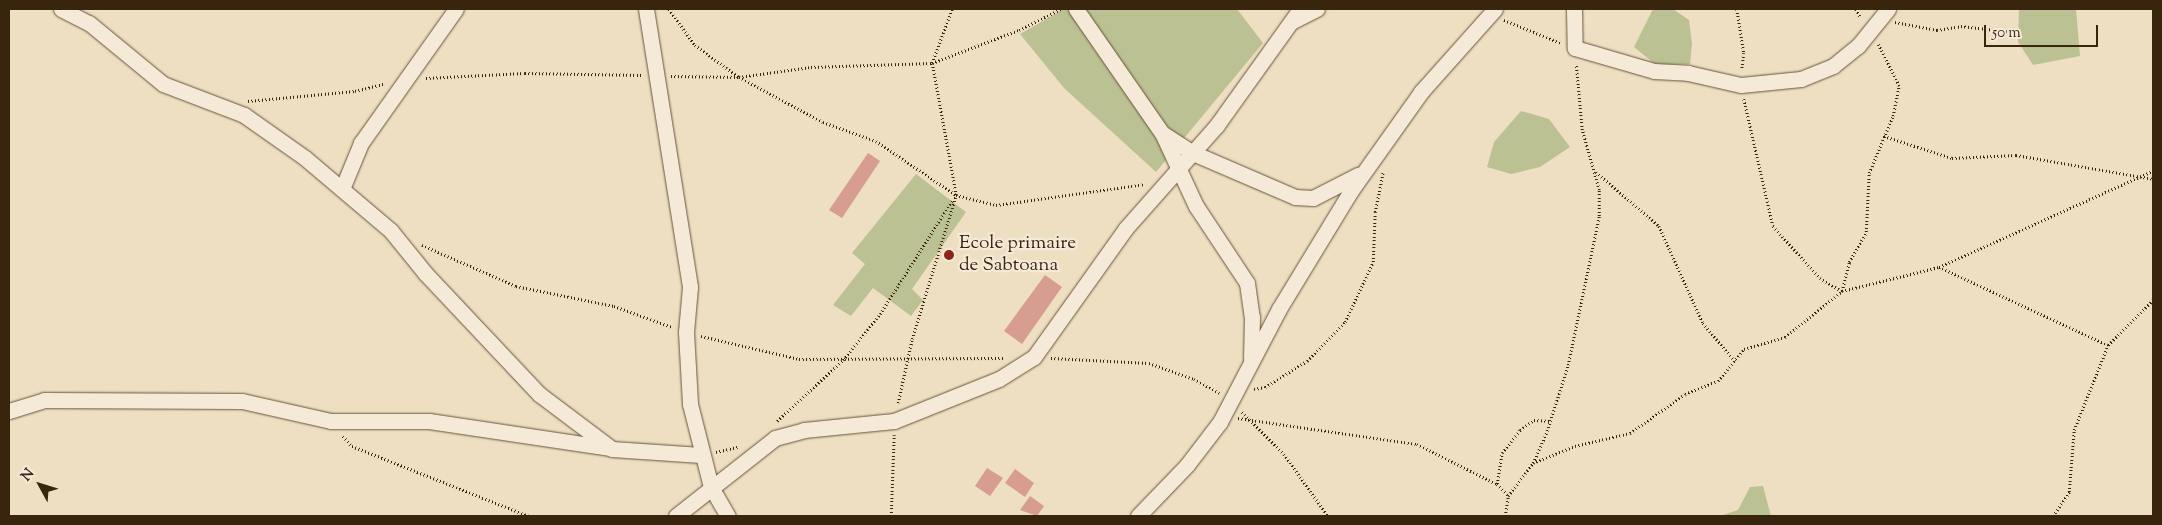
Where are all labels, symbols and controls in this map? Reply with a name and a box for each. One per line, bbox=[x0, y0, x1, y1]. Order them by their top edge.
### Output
scale bar bbox=[1987, 15, 2101, 47]
text: 50 m bbox=[1992, 23, 2021, 44]
place label: Ecole primaire de Sabtoana bbox=[959, 233, 1076, 277]
marker: Ecole primaire de Sabtoana bbox=[943, 249, 955, 261]
north arrow bbox=[15, 460, 65, 510]
text: N bbox=[17, 465, 40, 486]

